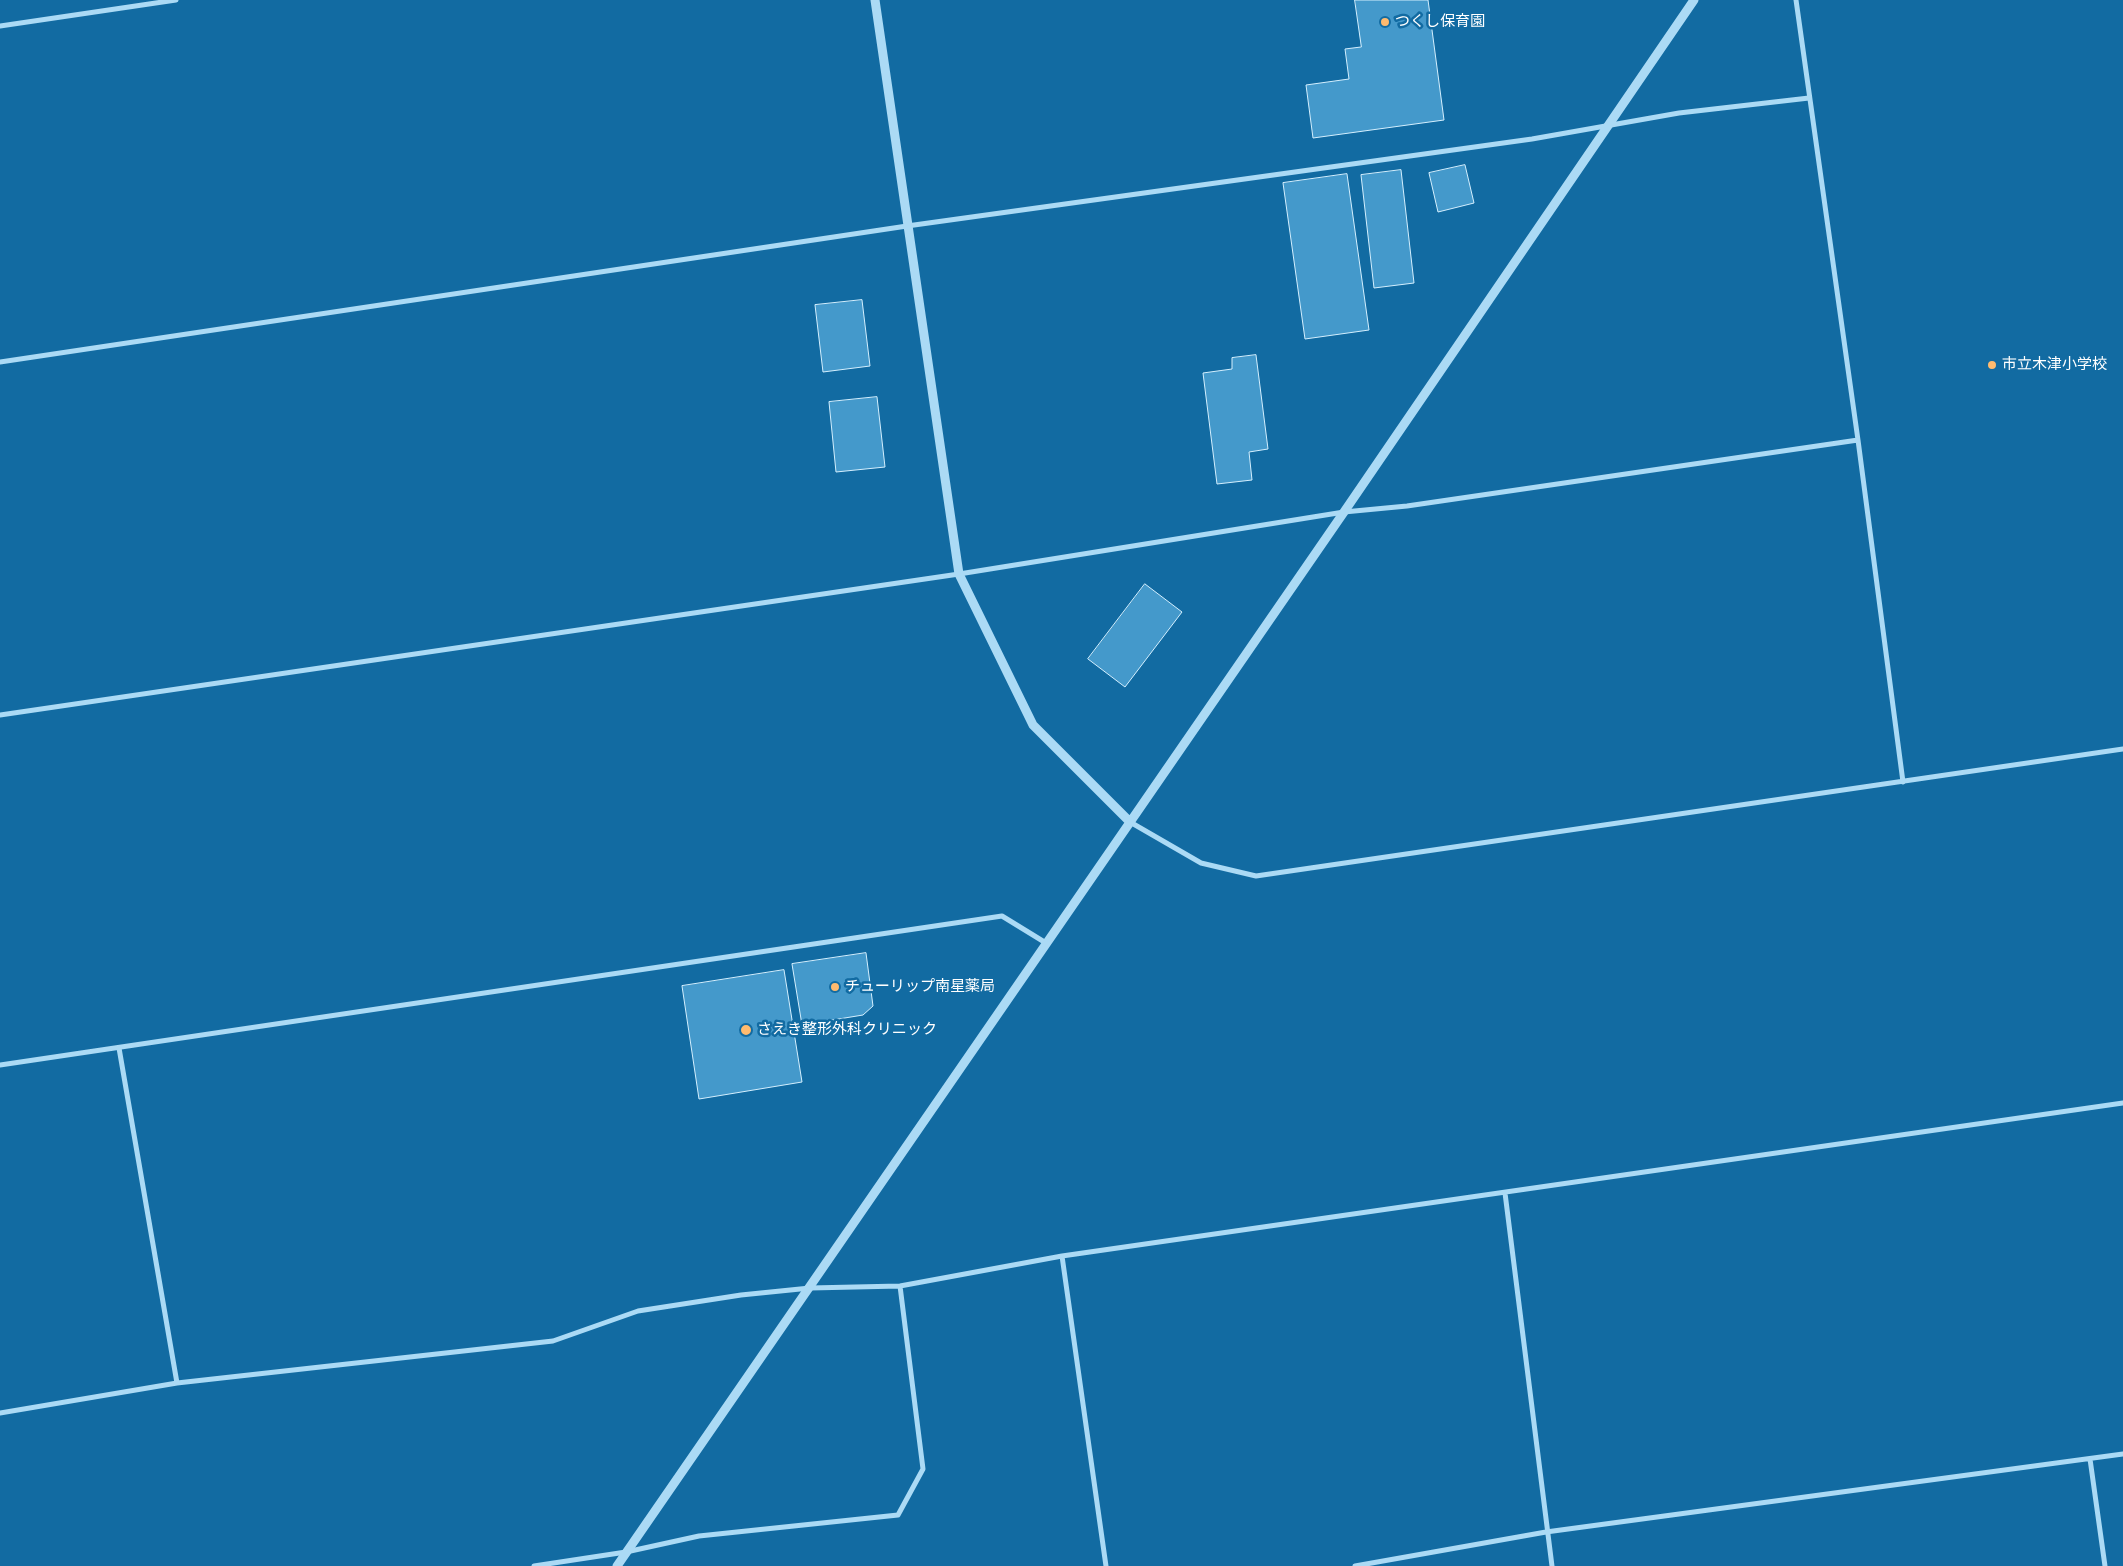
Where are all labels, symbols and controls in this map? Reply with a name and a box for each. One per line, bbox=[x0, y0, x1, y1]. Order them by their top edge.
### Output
place label: つくし保育園 bbox=[1395, 13, 1485, 31]
marker: つくし保育園 bbox=[1379, 16, 1391, 28]
place label: 市立木津小学校 bbox=[2002, 356, 2107, 374]
marker: 市立木津小学校 bbox=[1986, 359, 1998, 371]
place label: チューリップ南星薬局 bbox=[845, 978, 995, 996]
marker: チューリップ南星薬局 bbox=[829, 981, 841, 993]
place label: さえき整形外科クリニック bbox=[757, 1021, 937, 1039]
marker: さえき整形外科クリニック bbox=[739, 1023, 753, 1037]

